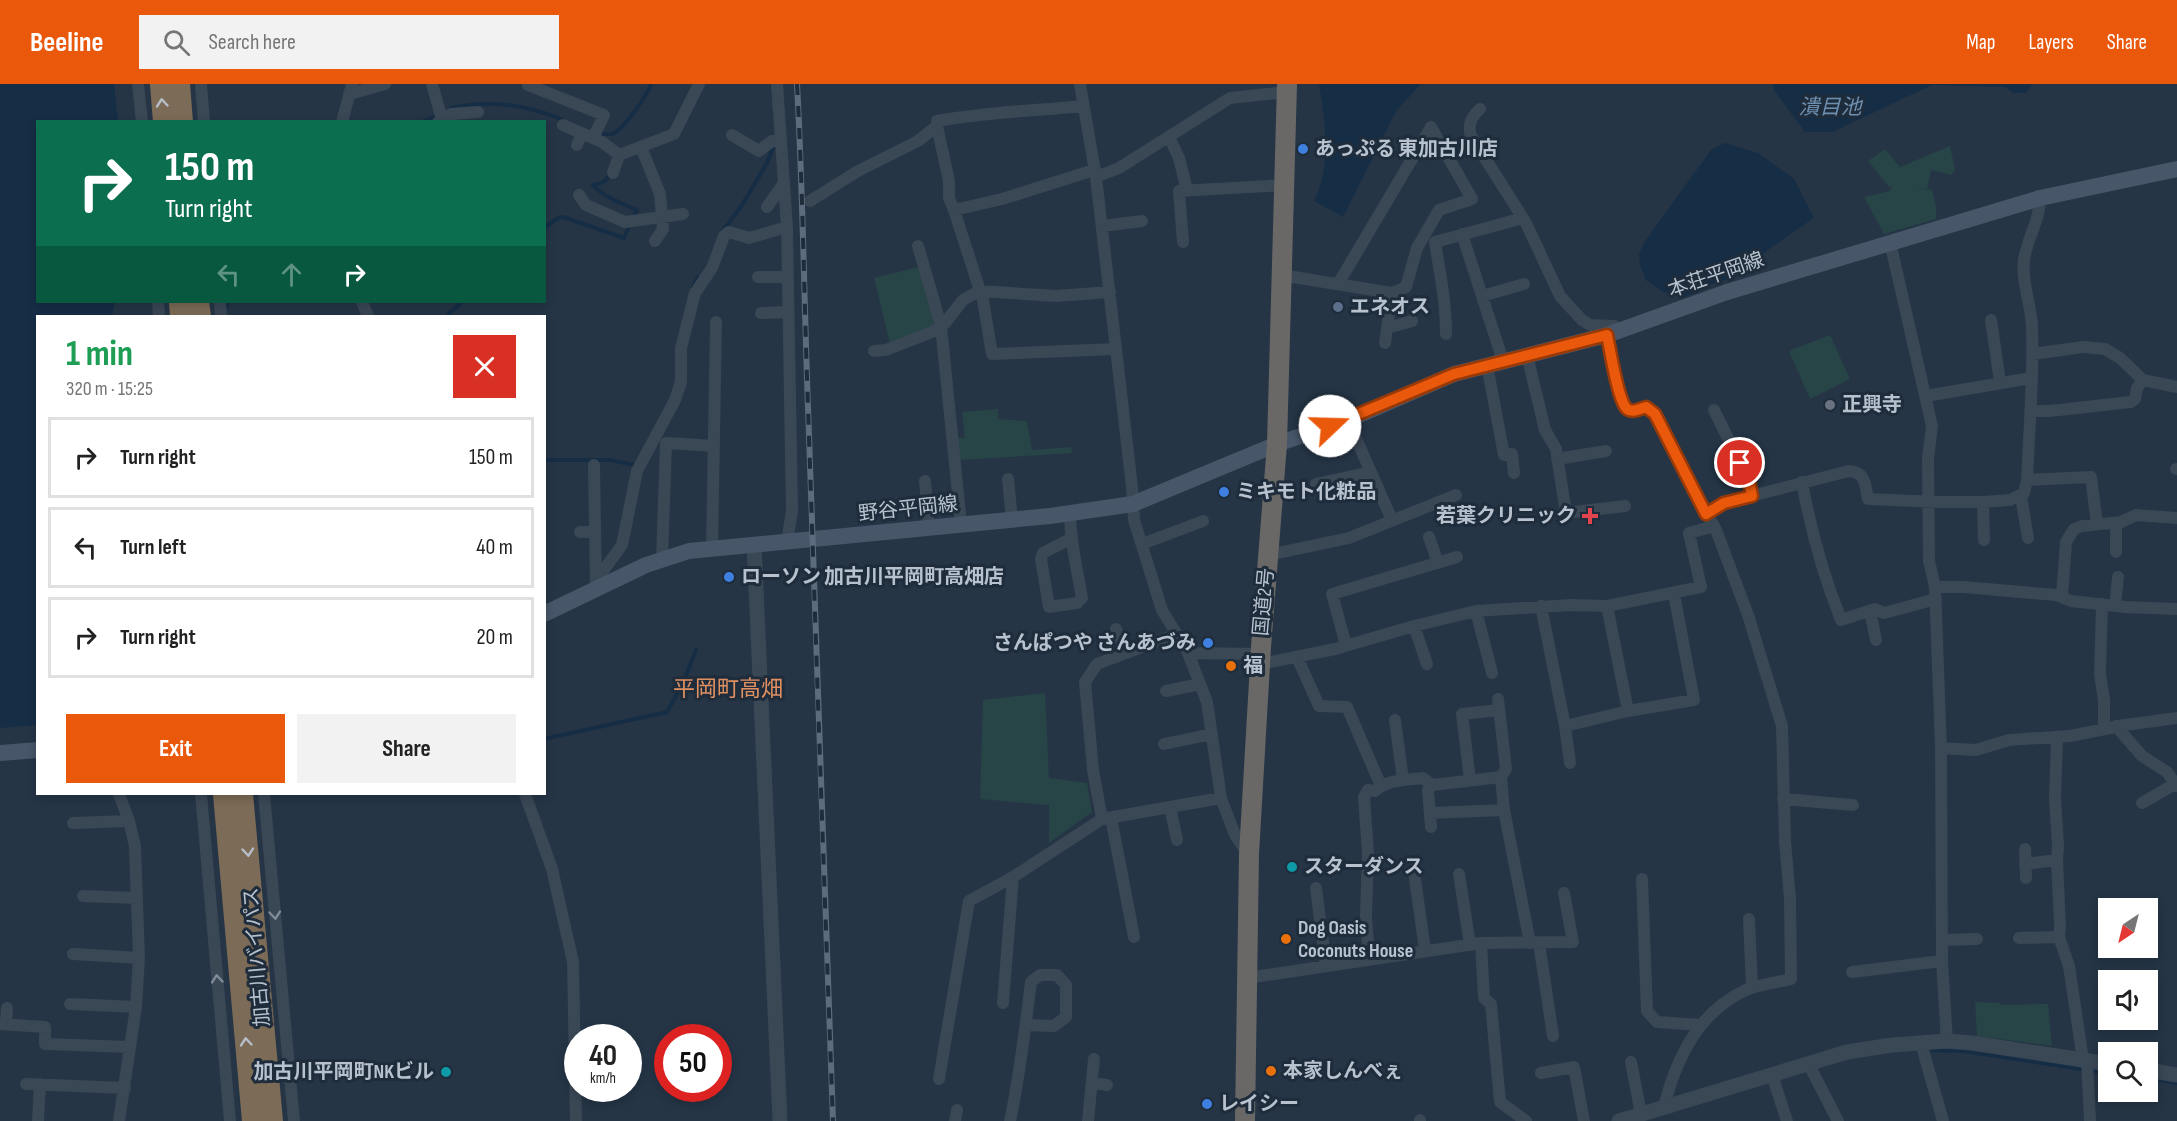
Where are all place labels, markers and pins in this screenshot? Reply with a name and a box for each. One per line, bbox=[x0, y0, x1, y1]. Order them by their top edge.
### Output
place label: あっぷる 東加古川店 bbox=[1315, 137, 1498, 161]
marker: あっぷる 東加古川店 bbox=[1296, 142, 1310, 156]
place label: エネオス bbox=[1350, 295, 1430, 319]
marker: エネオス bbox=[1331, 300, 1345, 314]
place label: 正興寺 bbox=[1842, 393, 1902, 417]
marker: 正興寺 bbox=[1823, 398, 1837, 412]
pin bbox=[1714, 437, 1765, 488]
place label: ミキモト化粧品 bbox=[1236, 480, 1376, 504]
marker: ミキモト化粧品 bbox=[1217, 485, 1231, 499]
place label: 若葉クリニック bbox=[1436, 504, 1576, 528]
marker: 若葉クリニック bbox=[1581, 507, 1599, 525]
place label: ローソン 加古川平岡町高畑店 bbox=[741, 565, 1004, 589]
marker: ローソン 加古川平岡町高畑店 bbox=[722, 570, 736, 584]
place label: さんぱつや さんあづみ bbox=[993, 631, 1196, 655]
marker: さんぱつや さんあづみ bbox=[1201, 636, 1215, 650]
place label: 福 bbox=[1243, 654, 1263, 678]
marker: 福 bbox=[1224, 659, 1238, 673]
place label: スターダンス bbox=[1304, 855, 1424, 879]
marker: スターダンス bbox=[1285, 860, 1299, 874]
place label: Dog Oasis Coconuts House bbox=[1298, 916, 1413, 963]
marker: Dog Oasis Coconuts House bbox=[1279, 932, 1293, 946]
place label: 本家しんべぇ bbox=[1283, 1059, 1403, 1083]
place label: 加古川平岡町NKビル bbox=[253, 1060, 434, 1084]
marker: 本家しんべぇ bbox=[1264, 1064, 1278, 1078]
marker: 加古川平岡町NKビル bbox=[439, 1065, 453, 1079]
place label: レイシー bbox=[1219, 1092, 1299, 1116]
marker: レイシー bbox=[1200, 1097, 1214, 1111]

